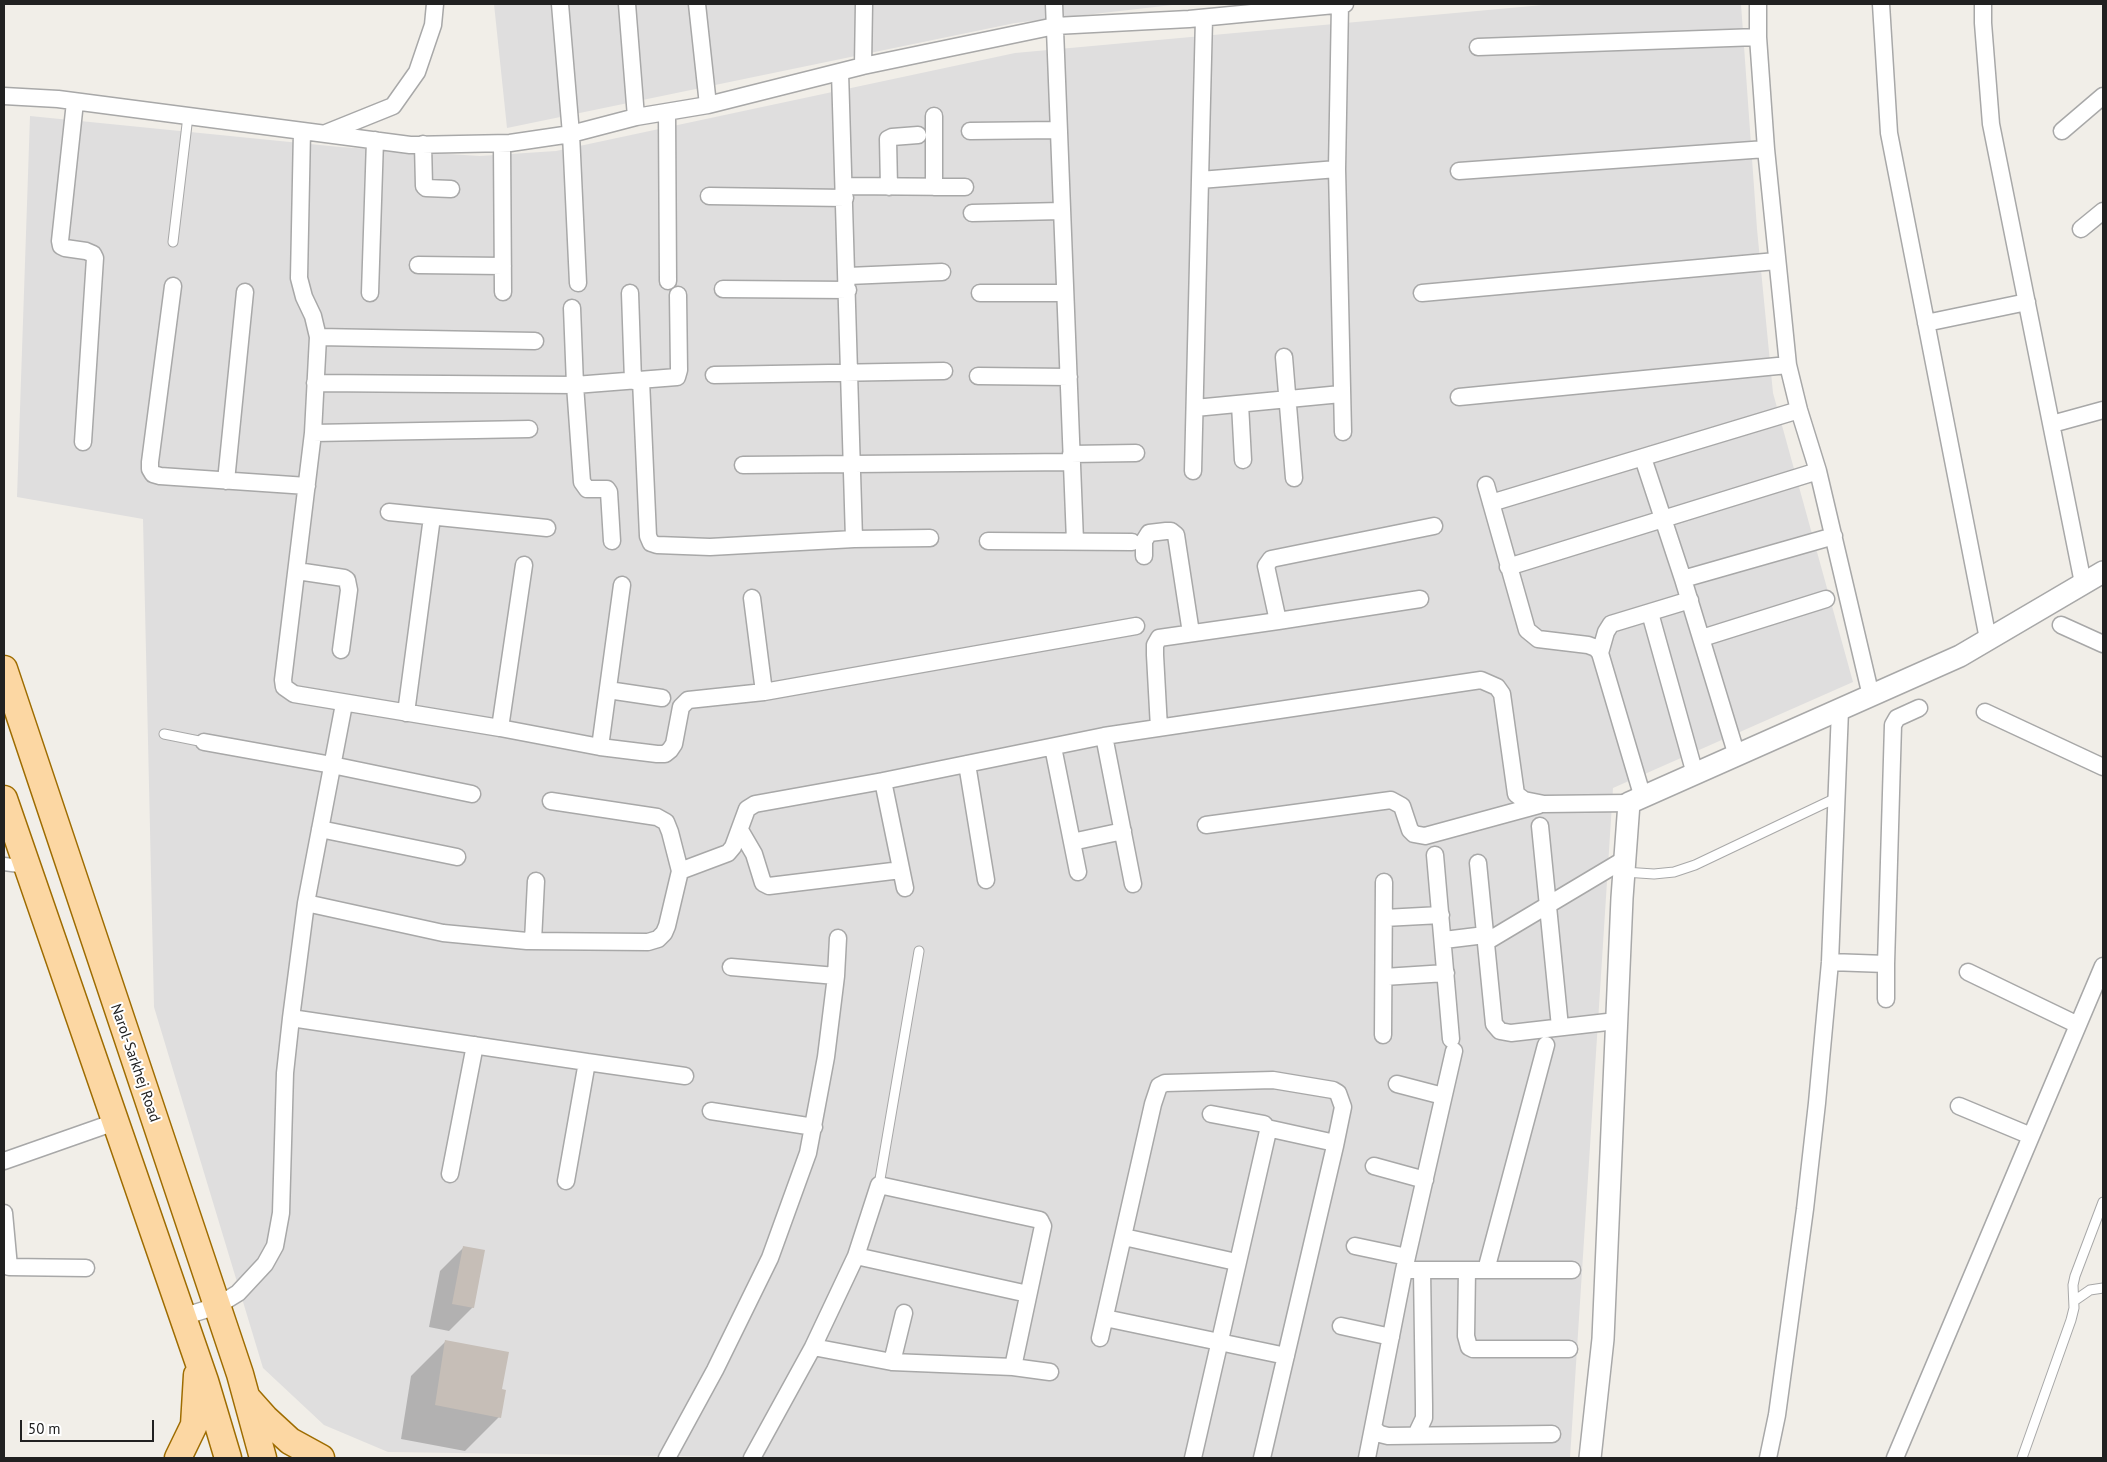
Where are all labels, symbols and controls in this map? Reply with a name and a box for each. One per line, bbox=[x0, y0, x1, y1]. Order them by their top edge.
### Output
street label: Narol-Sarkhej Road bbox=[106, 1002, 164, 1124]
scale bar bbox=[22, 1410, 156, 1442]
text: 50 m bbox=[28, 1419, 61, 1438]

